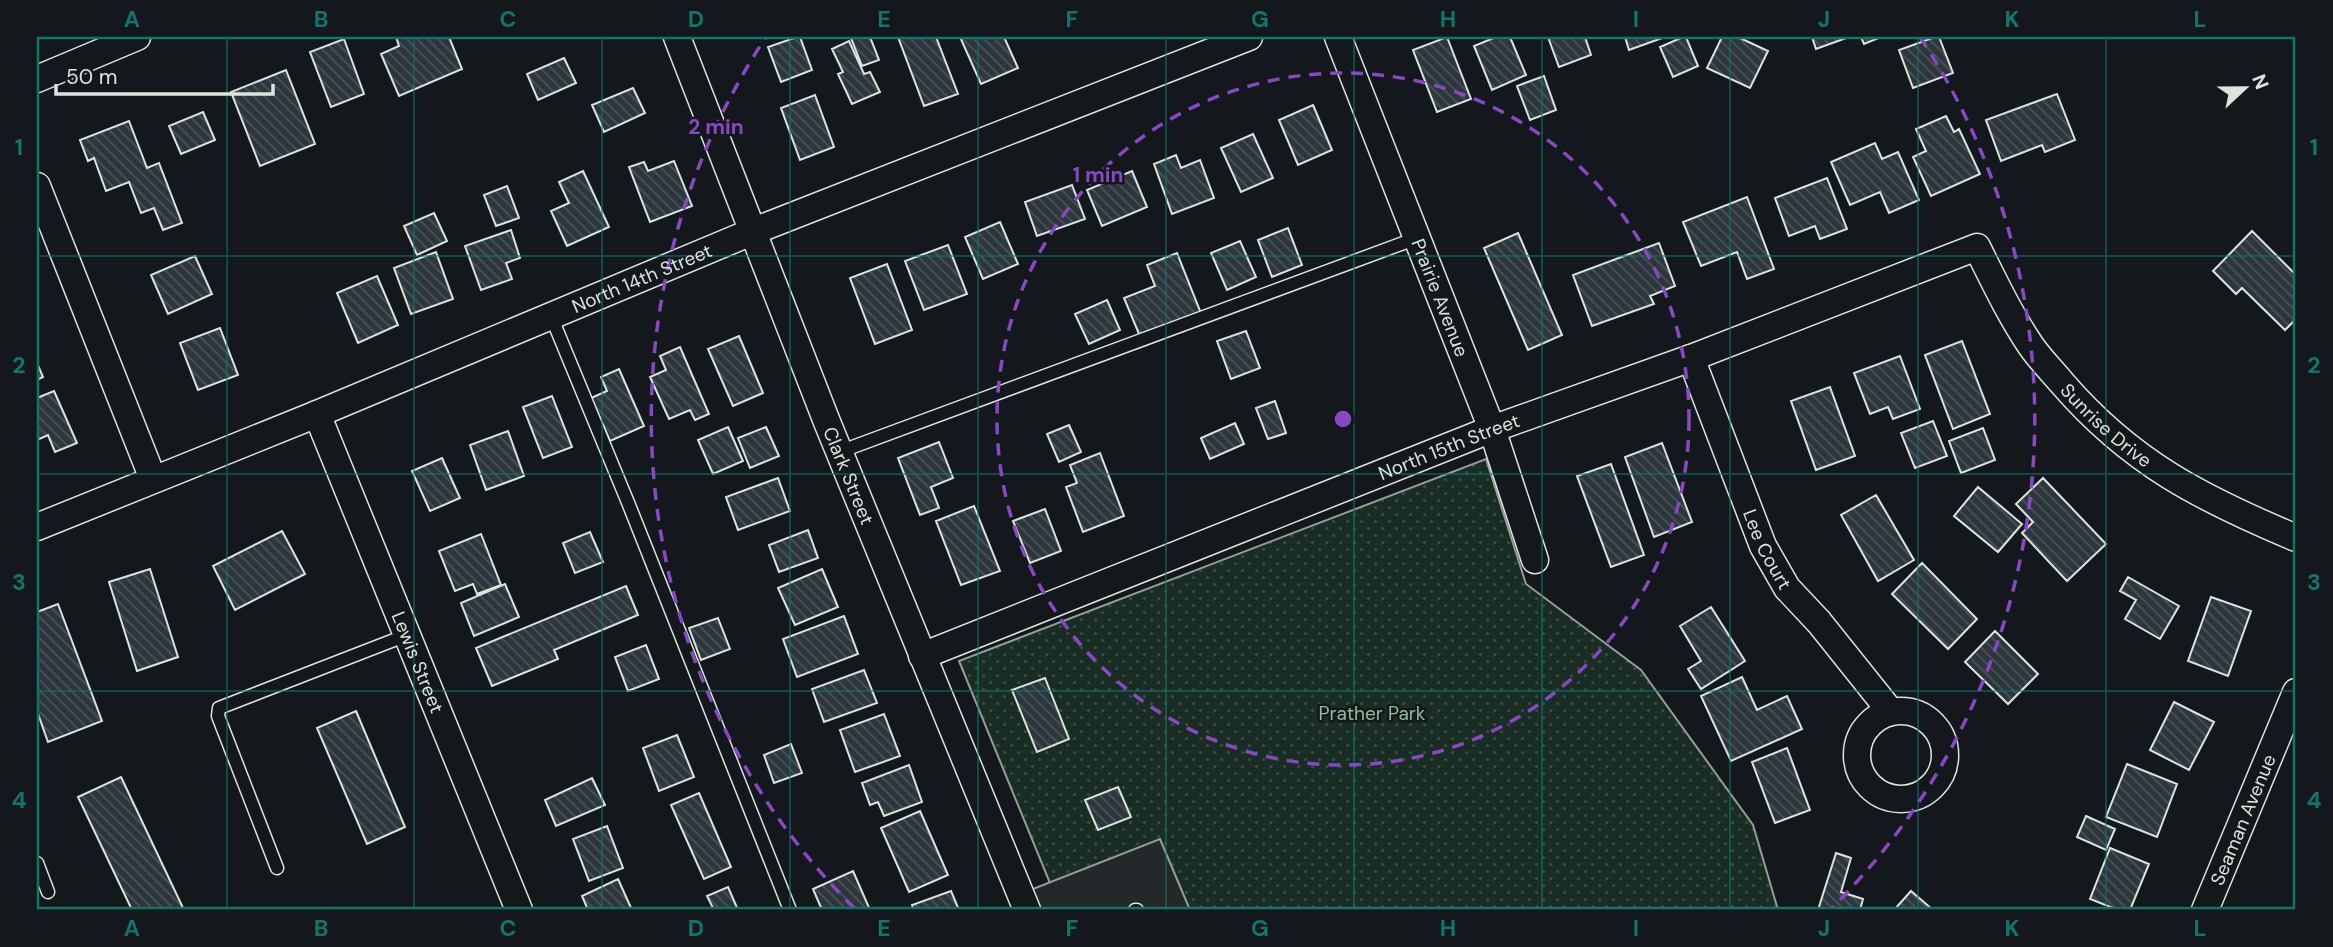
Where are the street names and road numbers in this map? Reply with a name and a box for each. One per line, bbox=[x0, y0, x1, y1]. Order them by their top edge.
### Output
street label: Prairie Avenue bbox=[1405, 235, 1474, 361]
street label: North 14th Street bbox=[568, 238, 716, 319]
street label: Sunrise Drive bbox=[2055, 378, 2157, 473]
street label: North 15th Street bbox=[1375, 408, 1523, 486]
street label: Clark Street bbox=[817, 423, 880, 528]
street label: Lee Court bbox=[1737, 506, 1797, 594]
street label: Lewis Street bbox=[386, 608, 449, 717]
street label: Seaman Avenue bbox=[2205, 750, 2282, 889]

